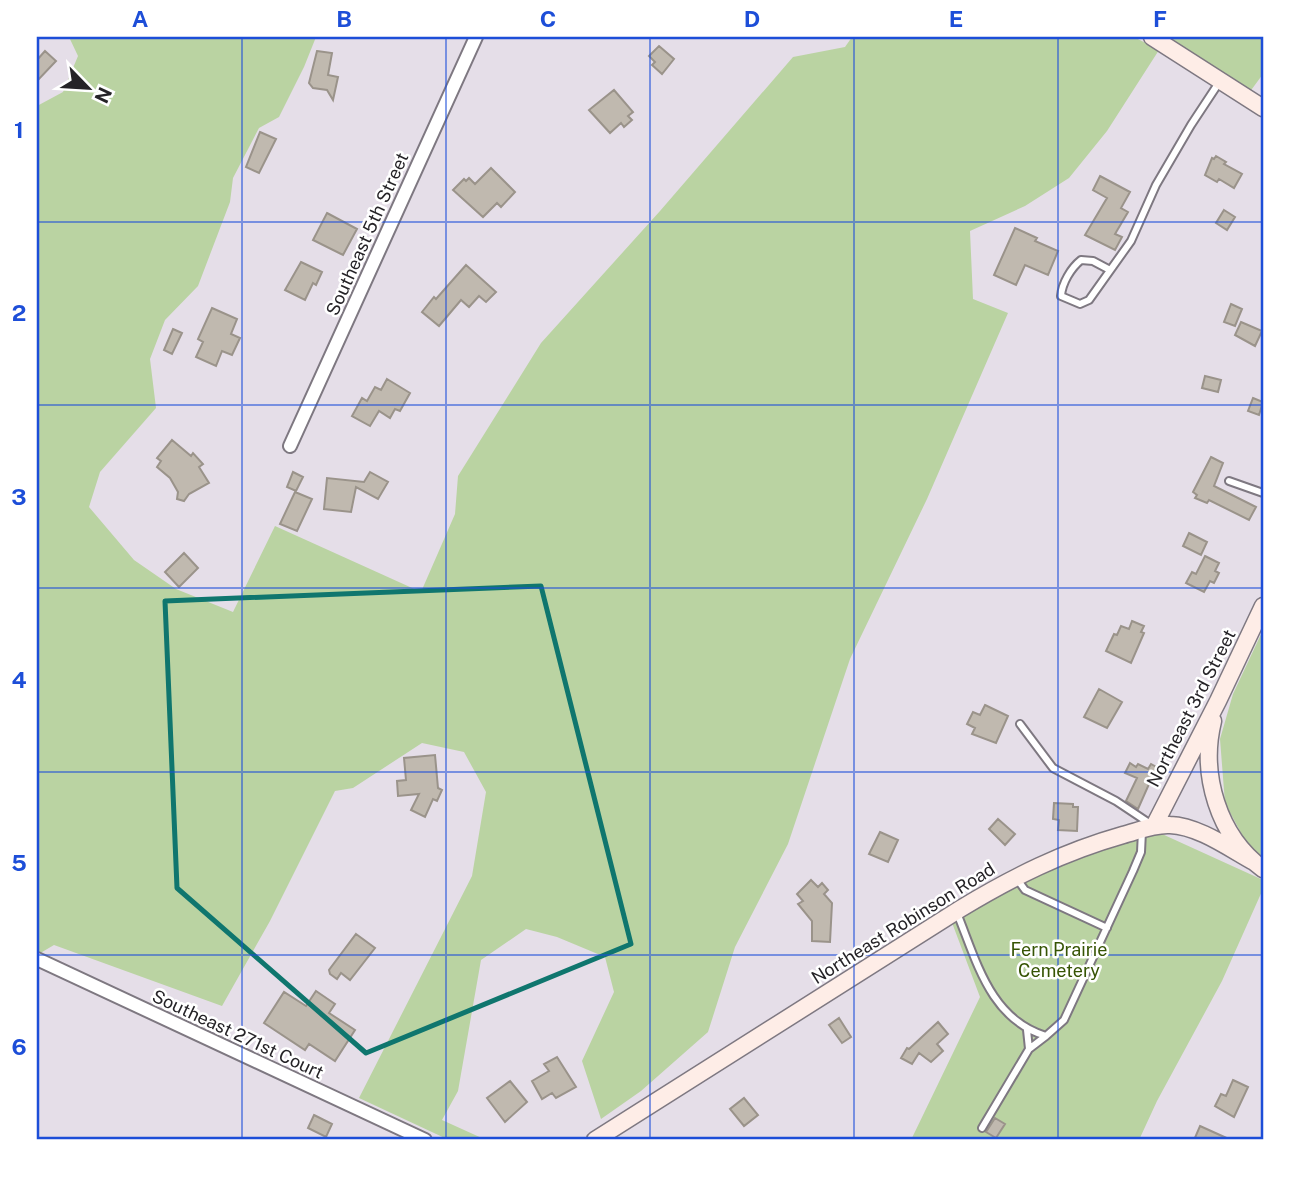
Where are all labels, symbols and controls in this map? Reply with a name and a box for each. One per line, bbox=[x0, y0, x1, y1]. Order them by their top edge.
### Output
text: A bbox=[132, 5, 149, 32]
text: B bbox=[336, 5, 352, 32]
text: C bbox=[540, 5, 556, 32]
text: D bbox=[744, 5, 760, 32]
text: E bbox=[949, 5, 963, 32]
text: F bbox=[1153, 5, 1167, 32]
north arrow bbox=[52, 52, 122, 122]
text: N bbox=[90, 84, 117, 107]
text: 1 bbox=[14, 116, 24, 143]
street label: Southeast 5th Street bbox=[322, 149, 412, 319]
text: 2 bbox=[12, 299, 26, 326]
text: 3 bbox=[11, 483, 27, 510]
street label: Northeast 3rd Street bbox=[1142, 626, 1240, 790]
text: 4 bbox=[11, 666, 27, 693]
text: 5 bbox=[11, 849, 27, 876]
street label: Northeast Robinson Road bbox=[807, 858, 999, 988]
park label: Fern Prairie Cemetery bbox=[1011, 939, 1107, 981]
street label: Southeast 271st Court bbox=[149, 985, 327, 1083]
text: 6 bbox=[11, 1033, 27, 1060]

